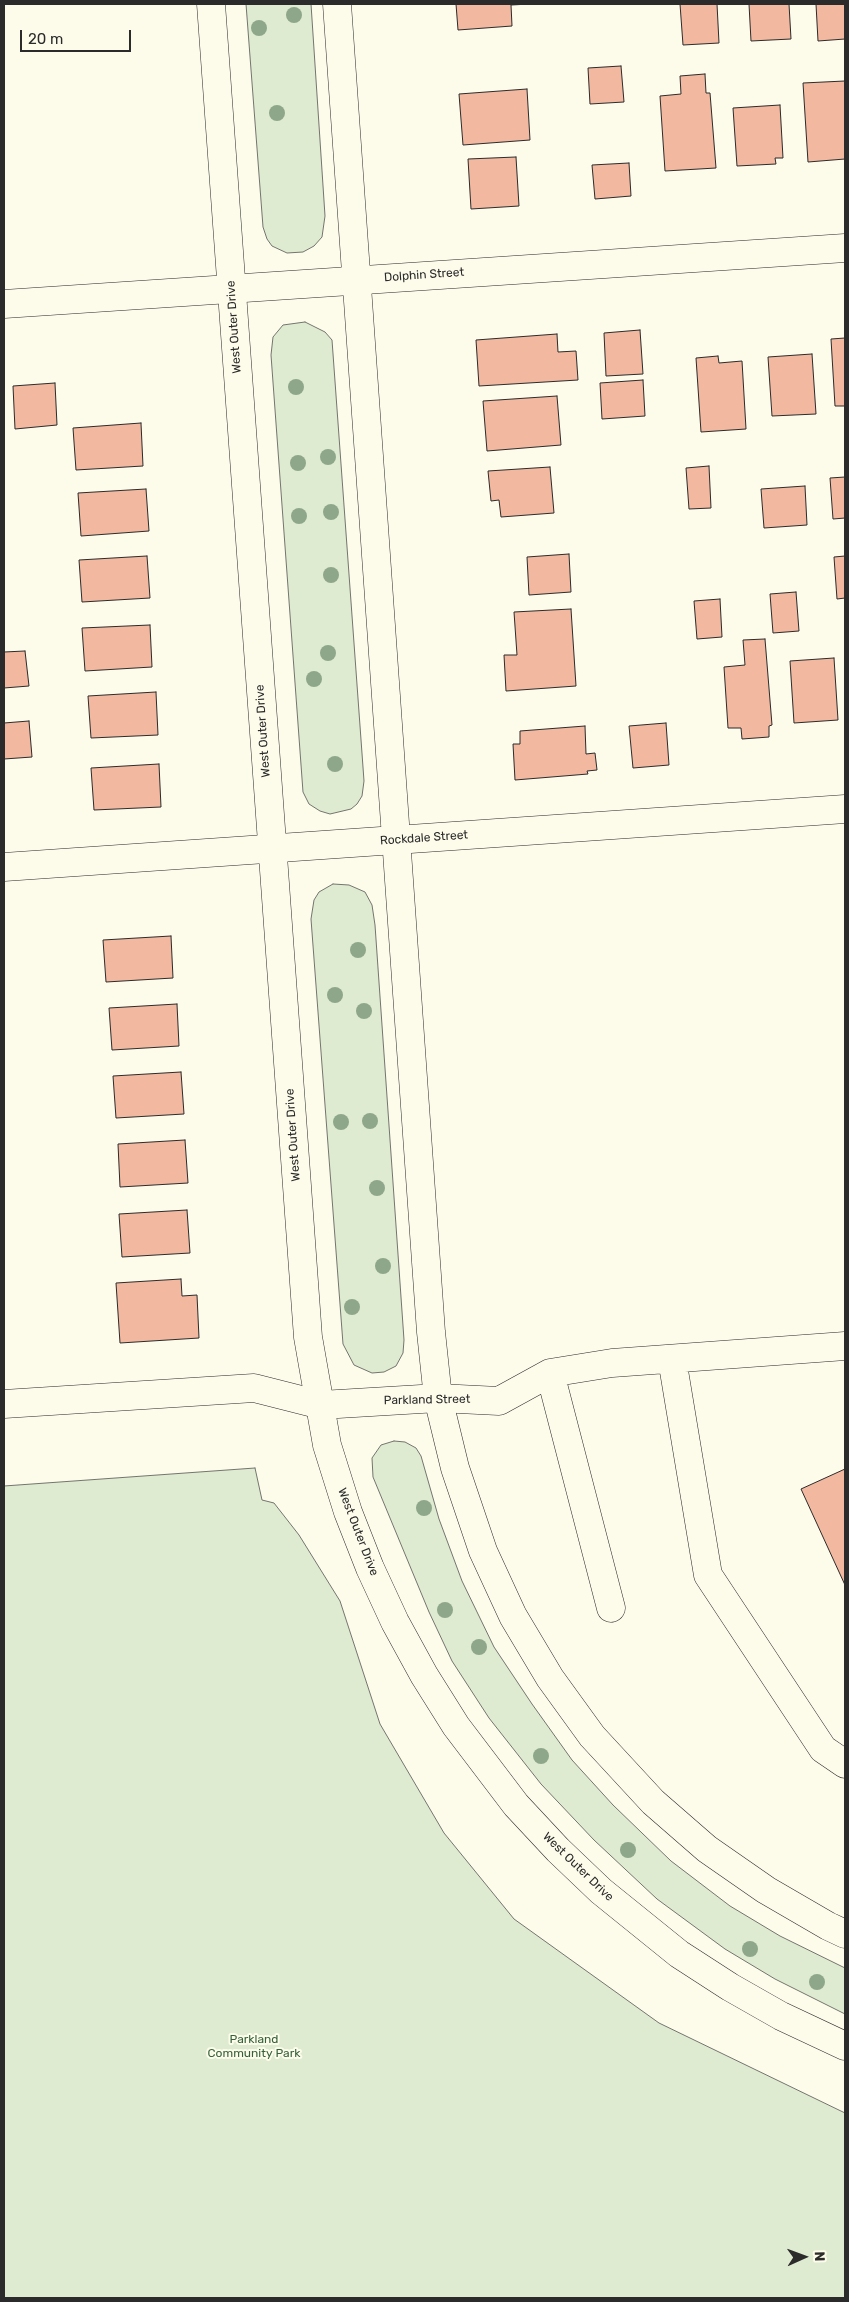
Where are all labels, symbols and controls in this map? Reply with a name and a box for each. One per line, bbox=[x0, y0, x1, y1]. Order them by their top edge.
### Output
scale bar bbox=[22, 20, 134, 52]
text: 20 m bbox=[28, 30, 63, 48]
street label: Dolphin Street bbox=[383, 265, 465, 285]
street label: West Outer Drive bbox=[224, 280, 244, 374]
street label: West Outer Drive bbox=[253, 684, 273, 778]
street label: Rockdale Street bbox=[379, 828, 469, 848]
street label: West Outer Drive bbox=[283, 1088, 303, 1182]
street label: Parkland Street bbox=[384, 1392, 470, 1408]
street label: West Outer Drive bbox=[335, 1486, 381, 1578]
street label: West Outer Drive bbox=[540, 1830, 616, 1904]
park label: Parkland Community Park bbox=[208, 2033, 300, 2061]
north arrow bbox=[779, 2232, 829, 2282]
text: N bbox=[811, 2251, 828, 2262]

